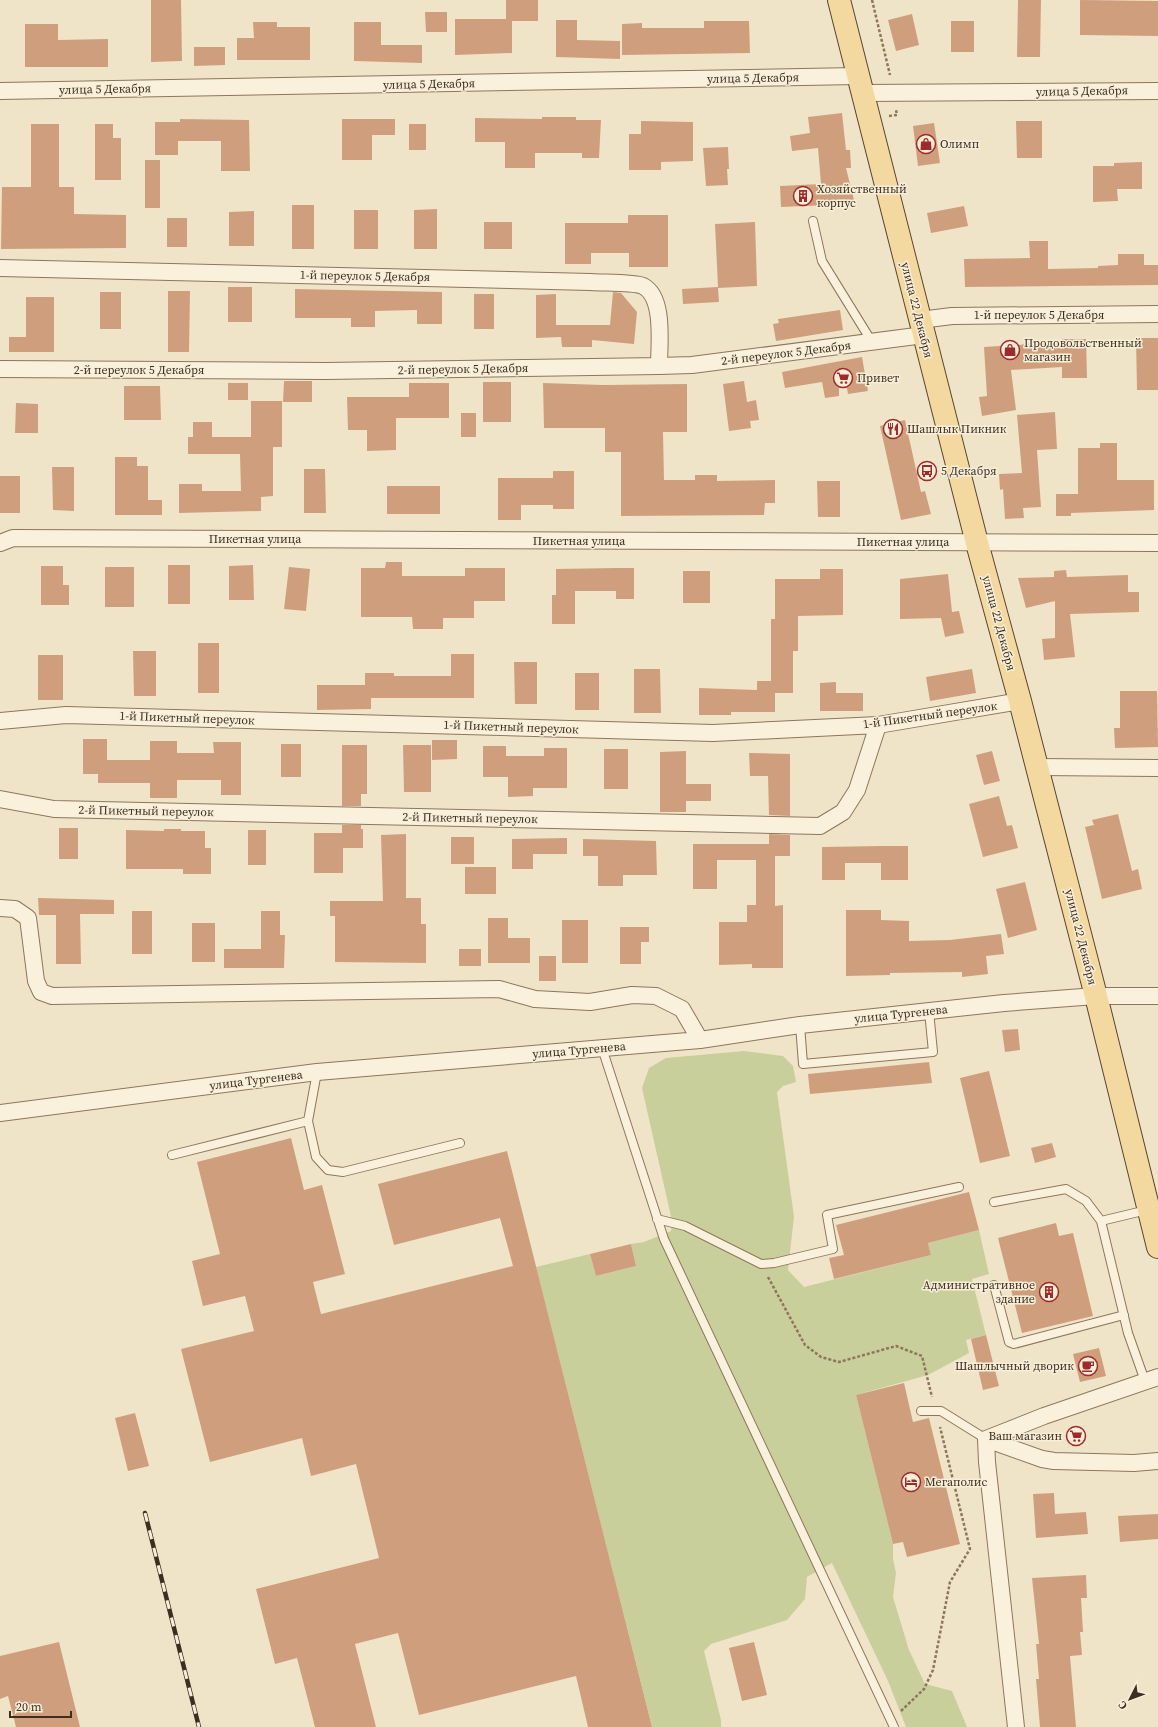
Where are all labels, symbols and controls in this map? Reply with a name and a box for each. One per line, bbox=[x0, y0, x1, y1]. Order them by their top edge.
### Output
street label: улица 5 Декабря bbox=[707, 69, 799, 87]
street label: улица 5 Декабря bbox=[383, 75, 475, 93]
street label: улица 5 Декабря bbox=[59, 80, 151, 98]
street label: улица 5 Декабря bbox=[1036, 82, 1128, 100]
shop icon: Олимп bbox=[915, 133, 937, 155]
place label: Олимп bbox=[940, 136, 979, 152]
place label: Хозяйственный корпус bbox=[817, 181, 907, 211]
building icon: Хозяйственный корпус bbox=[792, 185, 814, 207]
street label: улица 22 Декабря bbox=[897, 260, 937, 360]
street label: 1-й переулок 5 Декабря bbox=[300, 267, 430, 285]
street label: 1-й переулок 5 Декабря bbox=[974, 307, 1104, 323]
place label: Продовольственный магазин bbox=[1024, 335, 1142, 365]
street label: 2-й переулок 5 Декабря bbox=[720, 337, 852, 369]
shop icon: Продовольственный магазин bbox=[999, 339, 1021, 361]
street label: 2-й переулок 5 Декабря bbox=[398, 360, 528, 378]
street label: 2-й переулок 5 Декабря bbox=[74, 362, 204, 378]
supermarket icon: Привет bbox=[832, 367, 854, 389]
place label: Привет bbox=[857, 370, 900, 386]
restaurant icon: Шашлык Пикник bbox=[882, 418, 904, 440]
place label: Шашлык Пикник bbox=[907, 421, 1007, 437]
bus stop icon: 5 Декабря bbox=[916, 460, 938, 482]
place label: 5 Декабря bbox=[941, 463, 997, 479]
street label: Пикетная улица bbox=[209, 531, 302, 547]
street label: Пикетная улица bbox=[533, 533, 626, 549]
street label: Пикетная улица bbox=[857, 534, 950, 550]
street label: улица 22 Декабря bbox=[979, 574, 1019, 672]
street label: 1-й Пикетный переулок bbox=[862, 698, 998, 732]
street label: 1-й Пикетный переулок bbox=[119, 708, 255, 728]
street label: 1-й Пикетный переулок bbox=[443, 717, 579, 737]
street label: 2-й Пикетный переулок bbox=[78, 802, 214, 820]
street label: 2-й Пикетный переулок bbox=[402, 809, 538, 827]
street label: улица 22 Декабря bbox=[1061, 887, 1101, 987]
street label: улица Тургенева bbox=[854, 1001, 949, 1027]
street label: улица Тургенева bbox=[532, 1038, 627, 1062]
street label: улица Тургенева bbox=[209, 1066, 304, 1094]
place label: Административное здание bbox=[923, 1277, 1035, 1307]
building icon: Административное здание bbox=[1038, 1281, 1060, 1303]
cafe icon: Шашлычный дворик bbox=[1077, 1355, 1099, 1377]
place label: Шашлычный дворик bbox=[955, 1358, 1074, 1374]
supermarket icon: Ваш магазин bbox=[1065, 1425, 1087, 1447]
place label: Ваш магазин bbox=[988, 1428, 1062, 1444]
hotel icon: Мегаполис bbox=[900, 1471, 922, 1493]
place label: Мегаполис bbox=[925, 1474, 987, 1490]
north arrow bbox=[1110, 1679, 1150, 1719]
scale bar bbox=[10, 1693, 71, 1719]
text: С bbox=[1115, 1698, 1131, 1713]
text: 20 m bbox=[16, 1699, 42, 1715]

